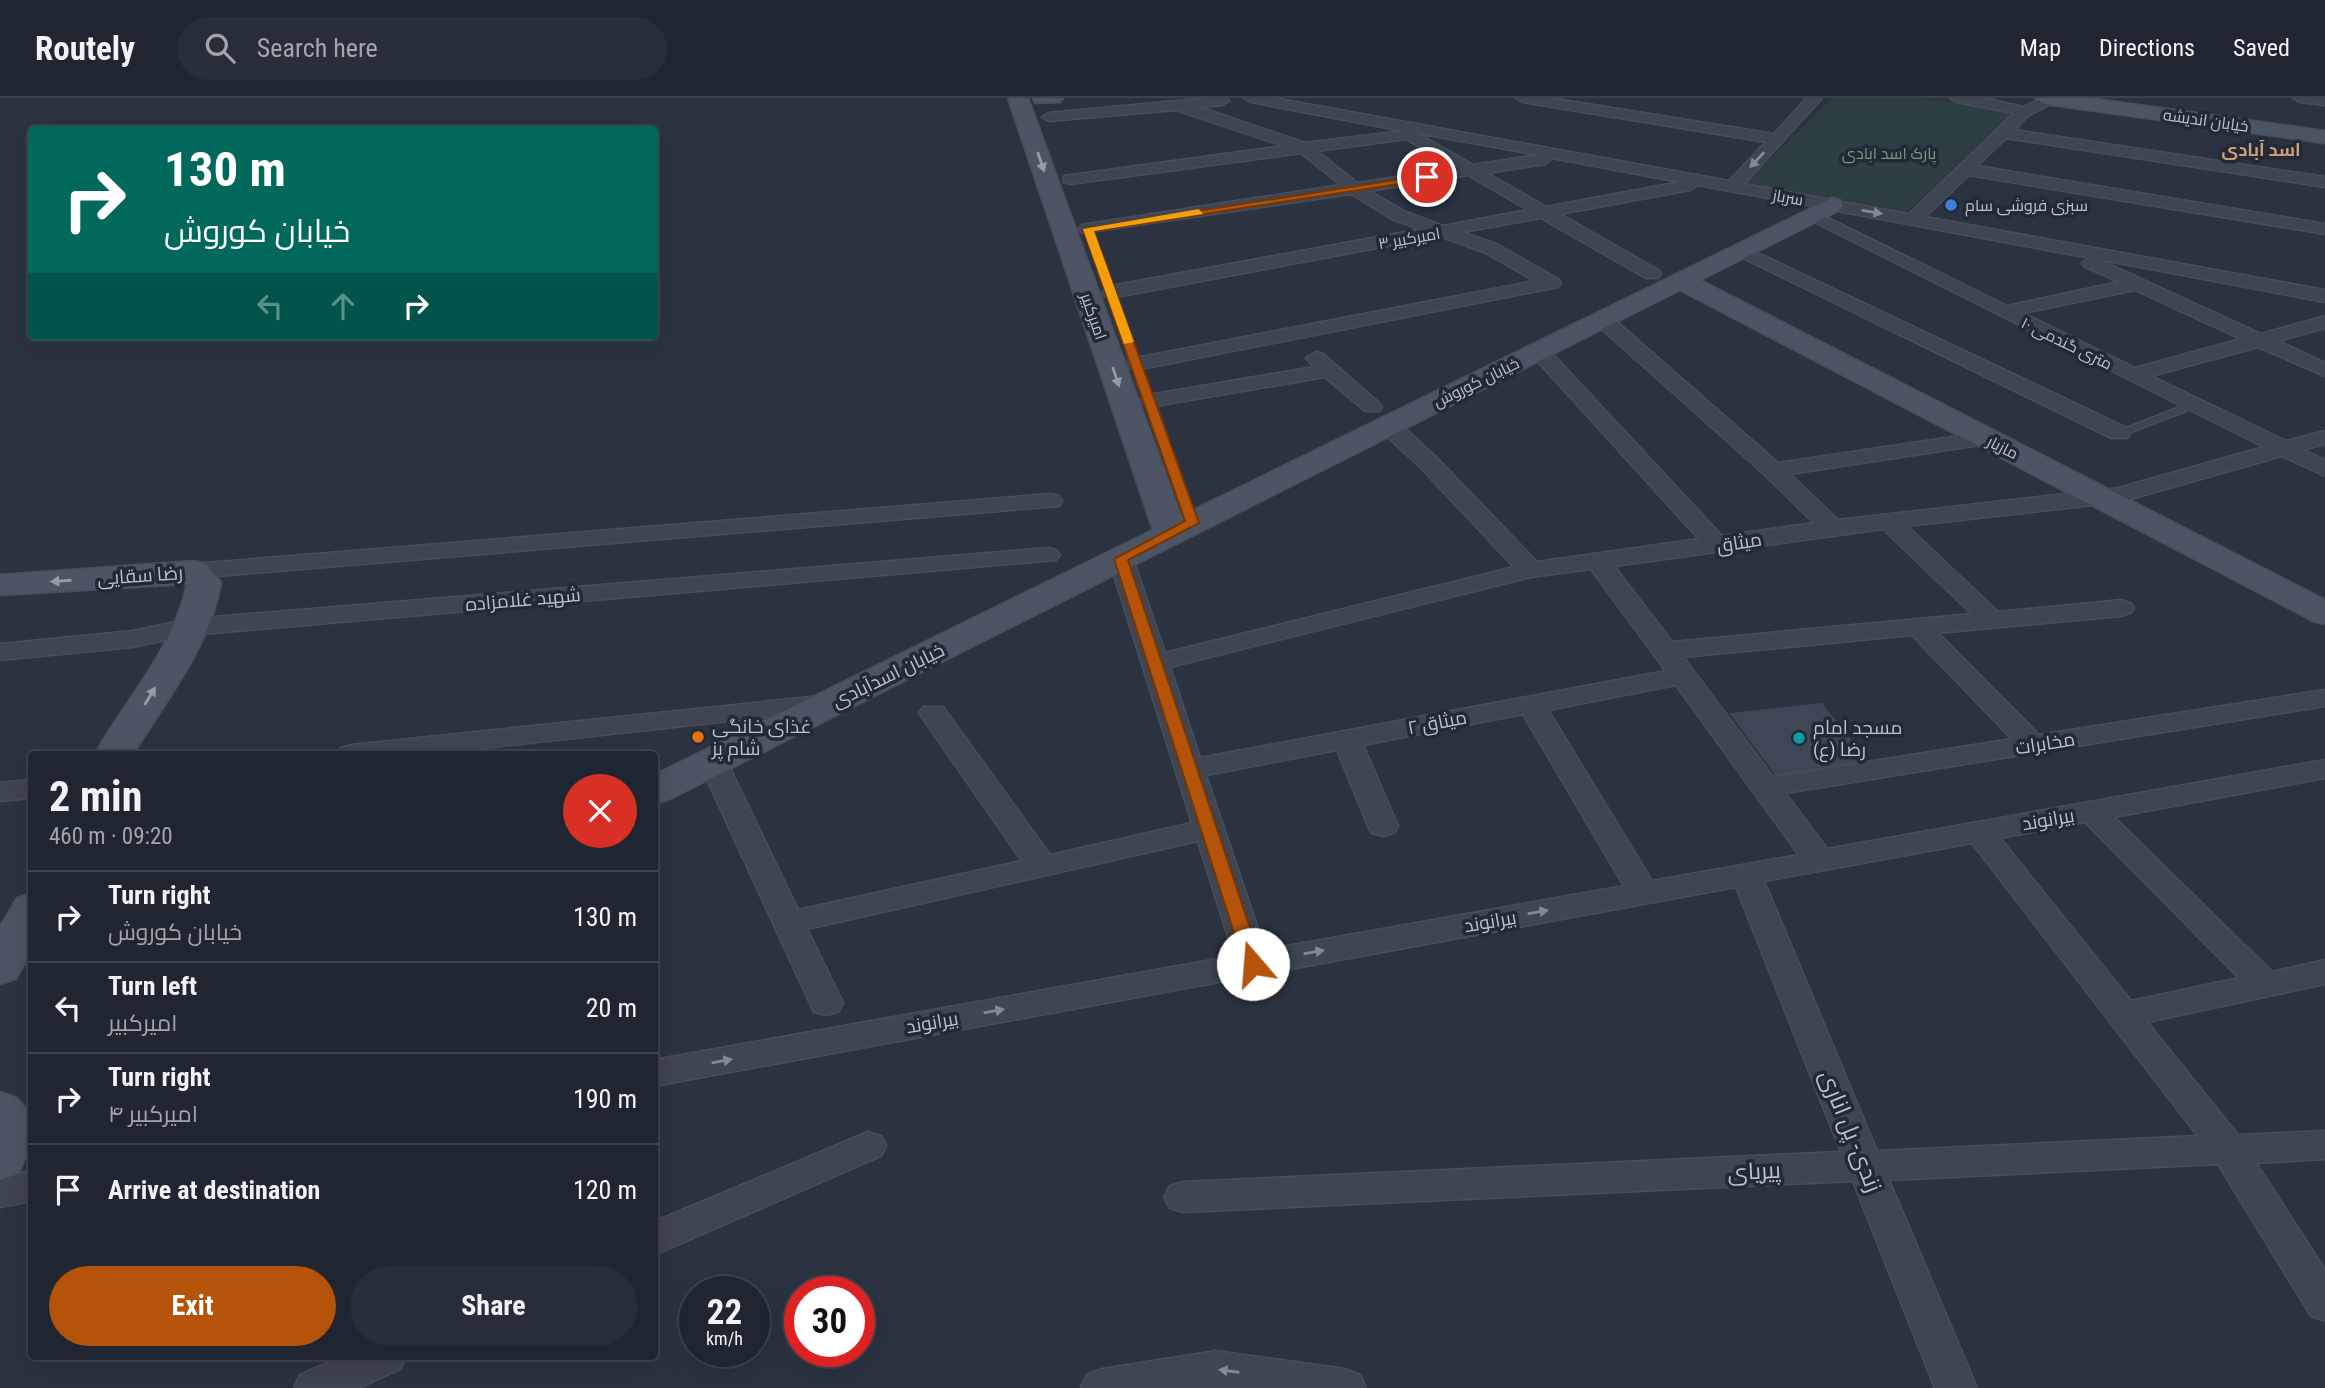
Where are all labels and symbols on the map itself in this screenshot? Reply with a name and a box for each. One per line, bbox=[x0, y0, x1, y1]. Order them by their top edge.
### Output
street label: خیابان اندیشه bbox=[2162, 105, 2250, 137]
district label: اسد آبادی bbox=[2221, 139, 2301, 160]
park label: پارک اسد ابادی bbox=[1842, 144, 1937, 165]
pin bbox=[1397, 147, 1457, 207]
one-way arrow bbox=[1750, 151, 1766, 168]
one-way arrow bbox=[1036, 152, 1047, 173]
street label: سرباز bbox=[1770, 185, 1805, 210]
place label: سبزی فروشی سام bbox=[1965, 196, 2088, 217]
marker: سبزی فروشی سام bbox=[1943, 197, 1959, 213]
one-way arrow bbox=[1861, 207, 1883, 218]
street label: امیرکبیر ۳ bbox=[1377, 224, 1442, 253]
street label: امیرکبیر bbox=[1076, 289, 1110, 342]
street label: ۱۰ متری گندمی bbox=[2018, 313, 2115, 375]
street label: خیابان کوروش bbox=[1430, 353, 1523, 412]
one-way arrow bbox=[1111, 367, 1122, 388]
street label: مازیار bbox=[1983, 431, 2022, 463]
street label: میثاق bbox=[1715, 528, 1763, 558]
street label: رضا سقایی bbox=[96, 561, 184, 590]
one-way arrow bbox=[50, 575, 72, 586]
street label: شهید غلامزاده bbox=[464, 583, 582, 616]
street label: خیابان اسدآبادی bbox=[828, 638, 948, 713]
one-way arrow bbox=[143, 686, 156, 705]
street label: میثاق ۲ bbox=[1406, 706, 1469, 740]
place label: غذای خانگی شام پز bbox=[711, 715, 811, 762]
place label: مسجد امام رضا (ع) bbox=[1813, 716, 1902, 763]
street label: مخابرات bbox=[2014, 727, 2077, 760]
marker: غذای خانگی شام پز bbox=[690, 729, 706, 745]
marker: مسجد امام رضا (ع) bbox=[1791, 730, 1807, 746]
street label: بیرانوند bbox=[2020, 804, 2076, 835]
street label: بیرانوند bbox=[1462, 906, 1518, 937]
one-way arrow bbox=[1527, 906, 1549, 917]
position arrow bbox=[1216, 927, 1290, 1001]
one-way arrow bbox=[1303, 947, 1325, 958]
one-way arrow bbox=[983, 1005, 1005, 1016]
street label: بیرانوند bbox=[904, 1007, 960, 1038]
one-way arrow bbox=[711, 1055, 733, 1066]
street label: زندی- پل اناری bbox=[1813, 1066, 1887, 1197]
street label: پیریای bbox=[1727, 1157, 1781, 1187]
speed limit sign: 30 bbox=[784, 1276, 875, 1367]
one-way arrow bbox=[1217, 1365, 1239, 1376]

